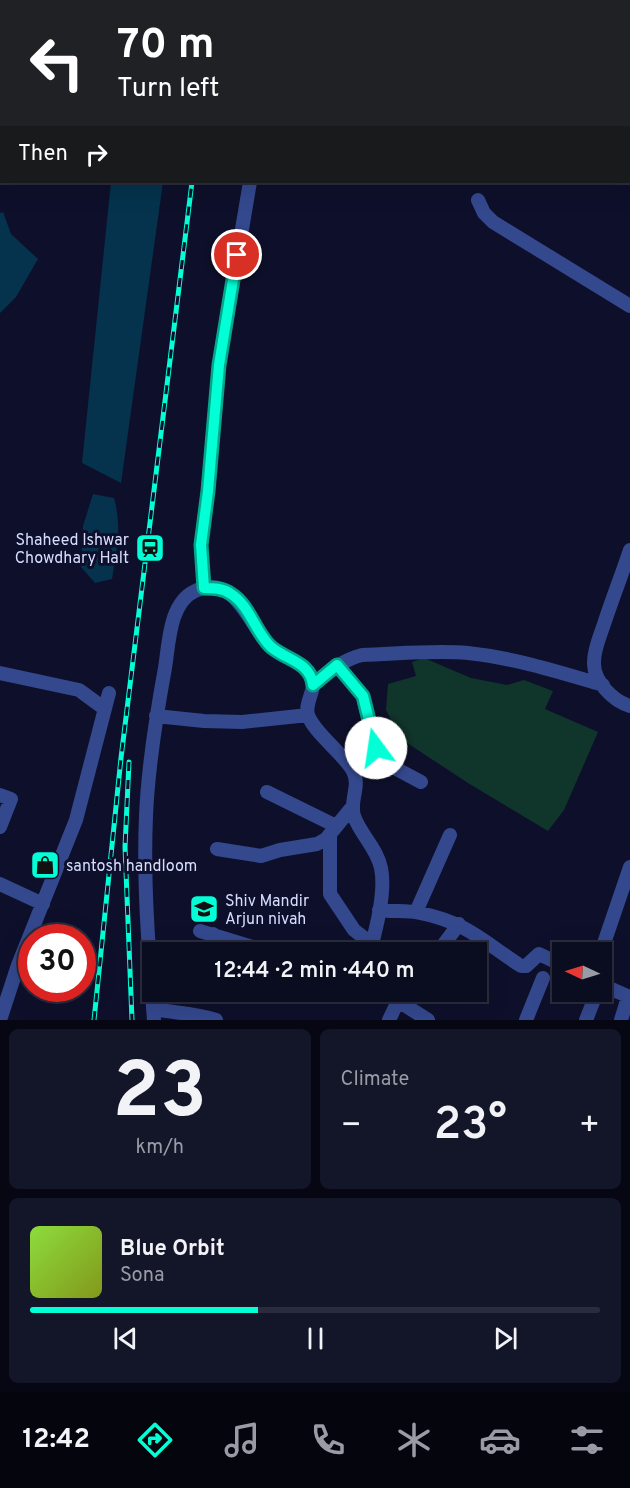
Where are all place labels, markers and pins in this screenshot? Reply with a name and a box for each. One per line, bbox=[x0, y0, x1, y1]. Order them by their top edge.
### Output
pin bbox=[211, 229, 262, 280]
place label: Shaheed Ishwar Chowdhary Halt bbox=[15, 531, 129, 569]
station icon: Shaheed Ishwar Chowdhary Halt bbox=[134, 532, 166, 564]
shop icon: santosh handloom bbox=[29, 849, 61, 881]
place label: santosh handloom bbox=[66, 857, 197, 877]
place label: Shiv Mandir Arjun nivah bbox=[225, 892, 309, 930]
school or university icon: Shiv Mandir Arjun nivah bbox=[188, 893, 220, 925]

